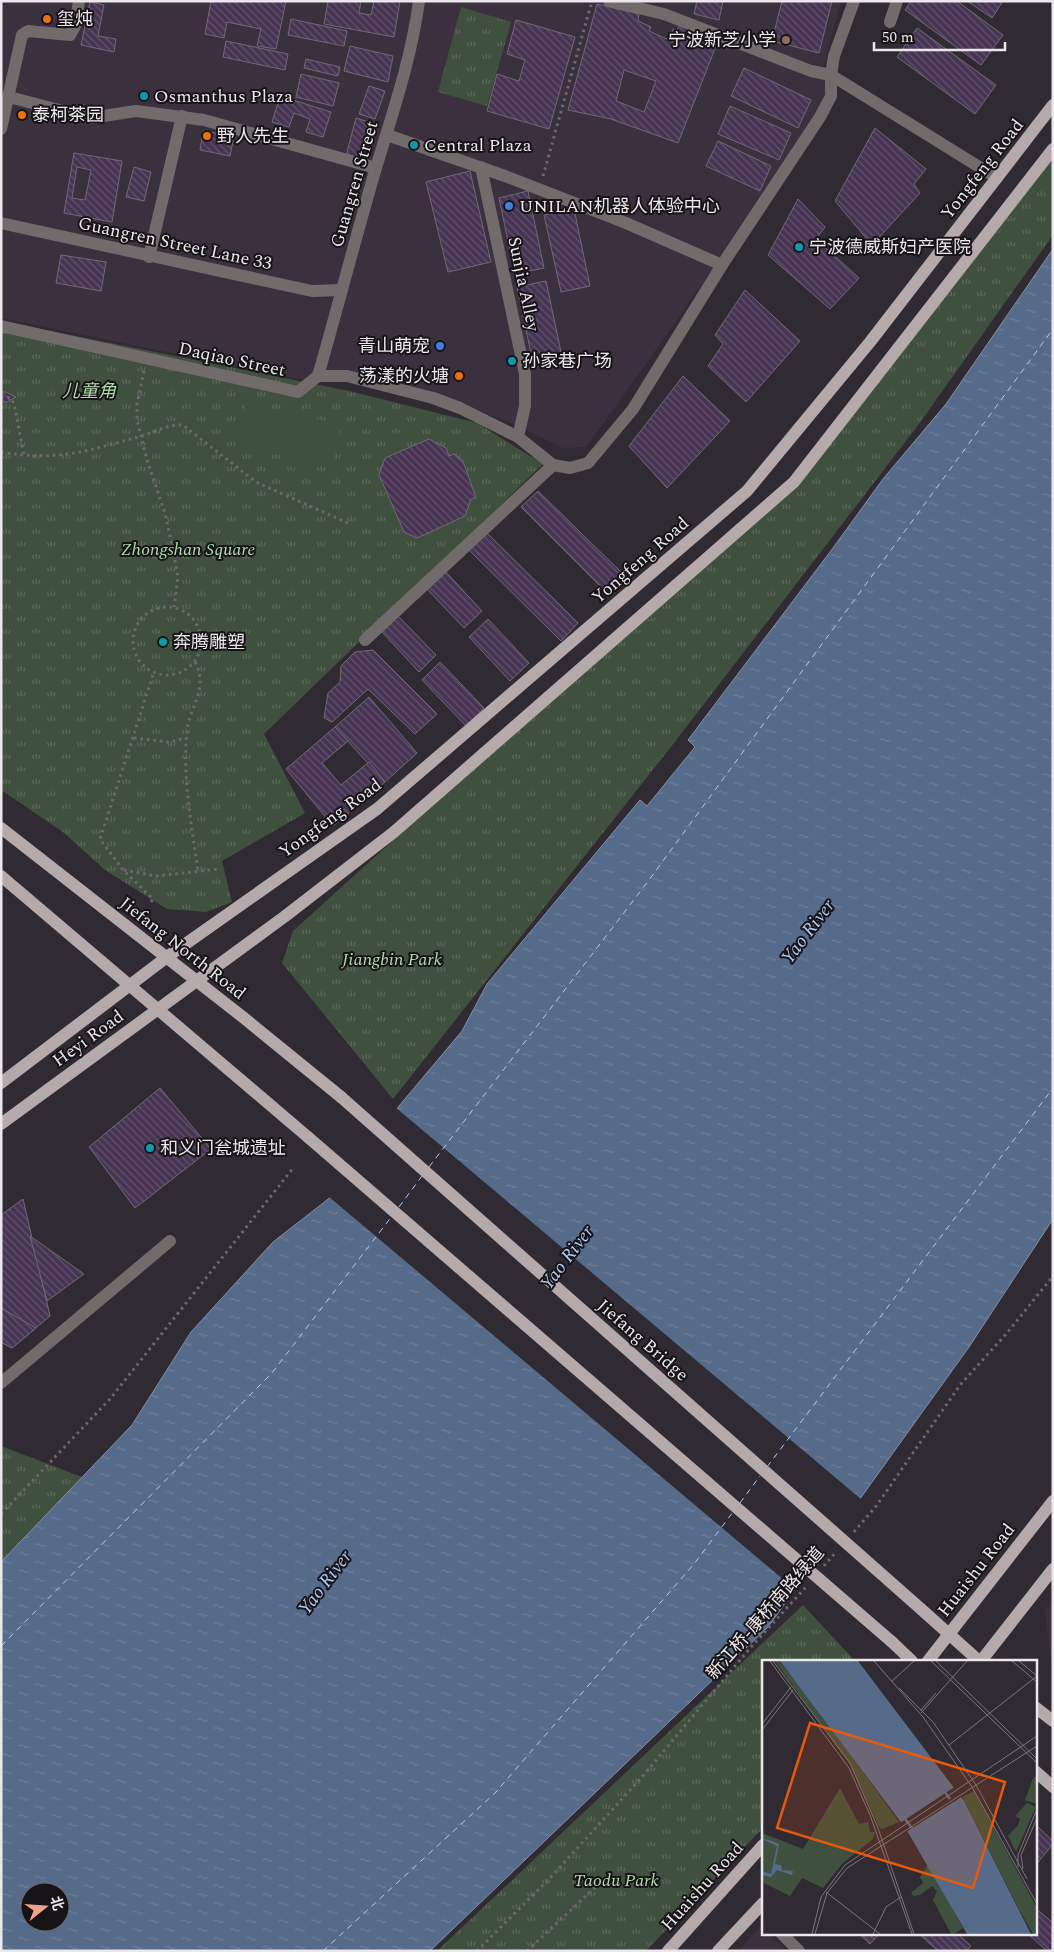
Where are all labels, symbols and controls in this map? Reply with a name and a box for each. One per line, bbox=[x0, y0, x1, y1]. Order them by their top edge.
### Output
place label: 玺炖 bbox=[57, 6, 93, 33]
marker: 玺炖 bbox=[41, 13, 53, 25]
scale bar bbox=[874, 20, 1005, 52]
text: 50 m bbox=[882, 26, 914, 49]
place label: 宁波新芝小学 bbox=[668, 27, 776, 54]
marker: 宁波新芝小学 bbox=[780, 34, 792, 46]
place label: Osmanthus Plaza bbox=[154, 83, 293, 110]
marker: Osmanthus Plaza bbox=[138, 90, 150, 102]
place label: 泰柯茶园 bbox=[32, 102, 104, 129]
marker: 泰柯茶园 bbox=[16, 109, 28, 121]
street label: Yongfeng Road bbox=[934, 113, 1030, 226]
street label: Guangren Street bbox=[323, 118, 385, 251]
place label: 野人先生 bbox=[217, 123, 289, 150]
marker: 野人先生 bbox=[201, 130, 213, 142]
place label: Central Plaza bbox=[424, 132, 532, 159]
marker: Central Plaza bbox=[408, 139, 420, 151]
place label: UNILAN机器人体验中心 bbox=[519, 193, 720, 220]
marker: UNILAN机器人体验中心 bbox=[503, 200, 515, 212]
street label: Guangren Street Lane 33 bbox=[76, 210, 274, 277]
street label: Sunjia Alley bbox=[500, 234, 547, 335]
place label: 宁波德威斯妇产医院 bbox=[809, 234, 971, 261]
marker: 宁波德威斯妇产医院 bbox=[793, 241, 805, 253]
place label: 青山萌宠 bbox=[358, 333, 430, 360]
street label: Daqiao Street bbox=[176, 335, 288, 384]
marker: 青山萌宠 bbox=[434, 340, 446, 352]
place label: 孙家巷广场 bbox=[522, 348, 612, 375]
marker: 孙家巷广场 bbox=[506, 355, 518, 367]
place label: 荡漾的火塘 bbox=[359, 363, 449, 390]
marker: 荡漾的火塘 bbox=[453, 370, 465, 382]
park label: 儿童角 bbox=[62, 378, 117, 405]
street label: Yongfeng Road bbox=[586, 510, 695, 610]
park label: Zhongshan Square bbox=[121, 536, 255, 563]
place label: 奔腾雕塑 bbox=[173, 629, 245, 656]
marker: 奔腾雕塑 bbox=[157, 636, 169, 648]
street label: Yongfeng Road bbox=[273, 772, 387, 865]
street label: Jiefang North Road bbox=[114, 890, 252, 1006]
water label: Yao River bbox=[774, 893, 843, 971]
park label: Jiangbin Park bbox=[340, 946, 443, 973]
street label: Heyi Road bbox=[47, 1003, 130, 1074]
place label: 和义门瓮城遗址 bbox=[160, 1135, 286, 1162]
marker: 和义门瓮城遗址 bbox=[144, 1142, 156, 1154]
water label: Yao River bbox=[533, 1219, 602, 1297]
street label: Jiefang Bridge bbox=[591, 1293, 695, 1388]
street label: Huaishu Road bbox=[931, 1518, 1022, 1623]
street label: 新江桥-康桥南路绿道 bbox=[700, 1541, 831, 1686]
water label: Yao River bbox=[291, 1544, 360, 1622]
inset map bbox=[762, 1660, 1036, 1934]
street label: Huaishu Road bbox=[655, 1835, 750, 1937]
park label: Taodu Park bbox=[573, 1867, 659, 1894]
north arrow bbox=[20, 1882, 70, 1932]
text: 北 bbox=[45, 1894, 69, 1913]

